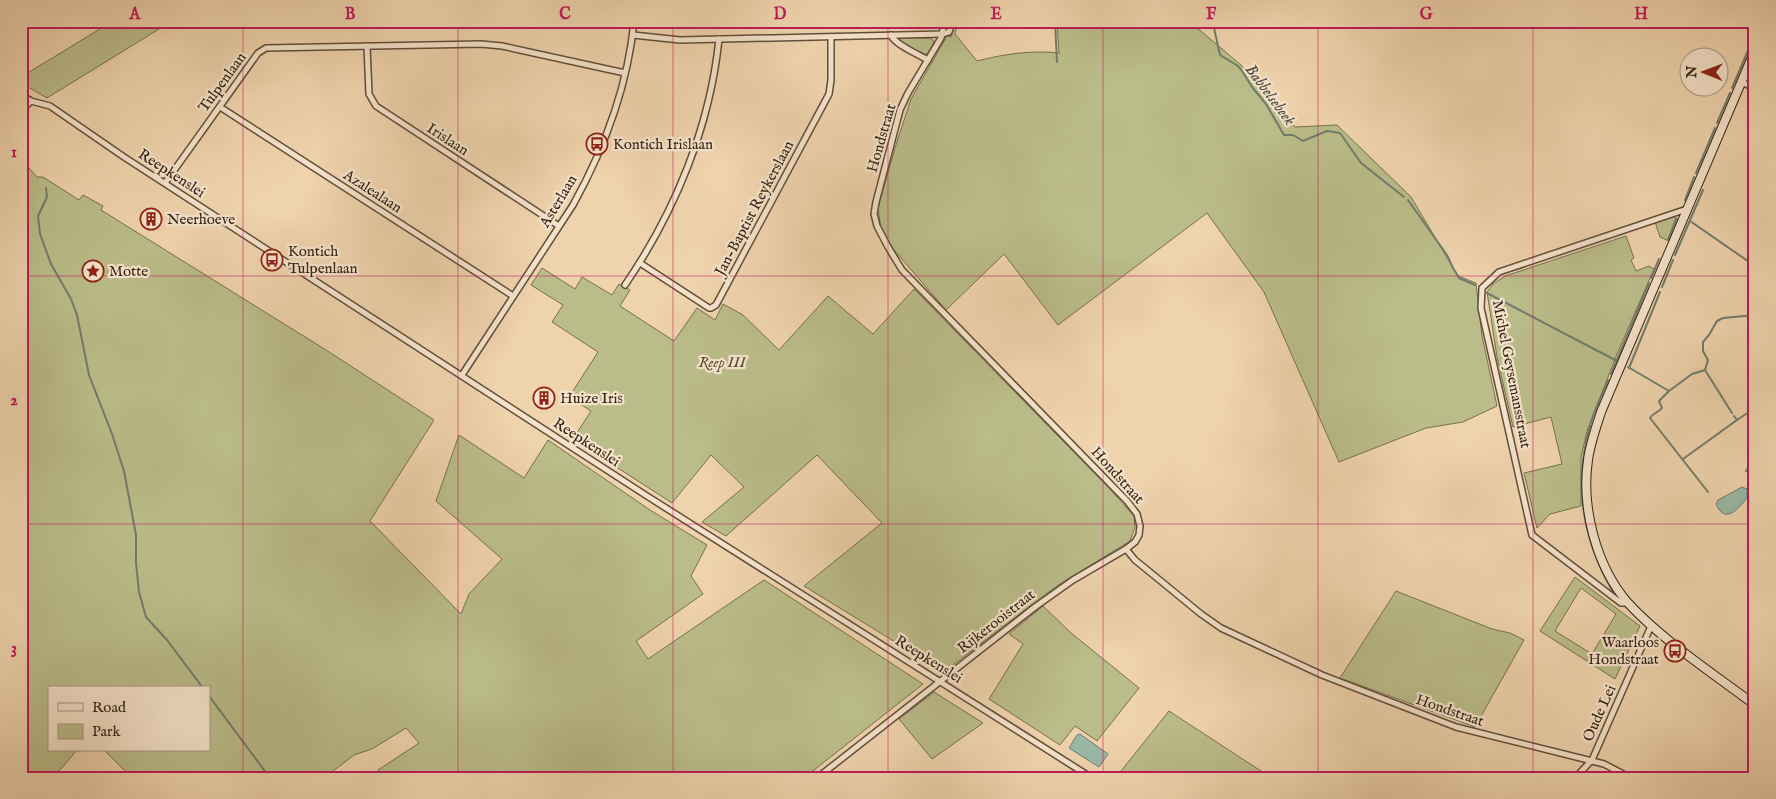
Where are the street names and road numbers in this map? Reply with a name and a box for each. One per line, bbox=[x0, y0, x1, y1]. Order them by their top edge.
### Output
street label: Tulpenlaan bbox=[194, 49, 251, 116]
street label: Hondstraat bbox=[863, 102, 900, 175]
street label: Irislaan bbox=[423, 119, 472, 160]
street label: Jan-Baptist Reykerslaan bbox=[710, 137, 798, 281]
street label: Reepkenslei bbox=[135, 145, 209, 202]
street label: Azalealaan bbox=[339, 165, 406, 217]
street label: Asterlaan bbox=[535, 171, 582, 232]
street label: Michel Geysemansstraat bbox=[1488, 298, 1535, 450]
street label: Reepkenslei bbox=[550, 414, 624, 471]
street label: Hondstraat bbox=[1087, 443, 1148, 508]
street label: Rijkerooistraat bbox=[954, 585, 1039, 658]
street label: Reepkenslei bbox=[891, 631, 966, 688]
street label: Oude Lei bbox=[1579, 682, 1620, 745]
street label: Hondstraat bbox=[1413, 690, 1486, 731]

